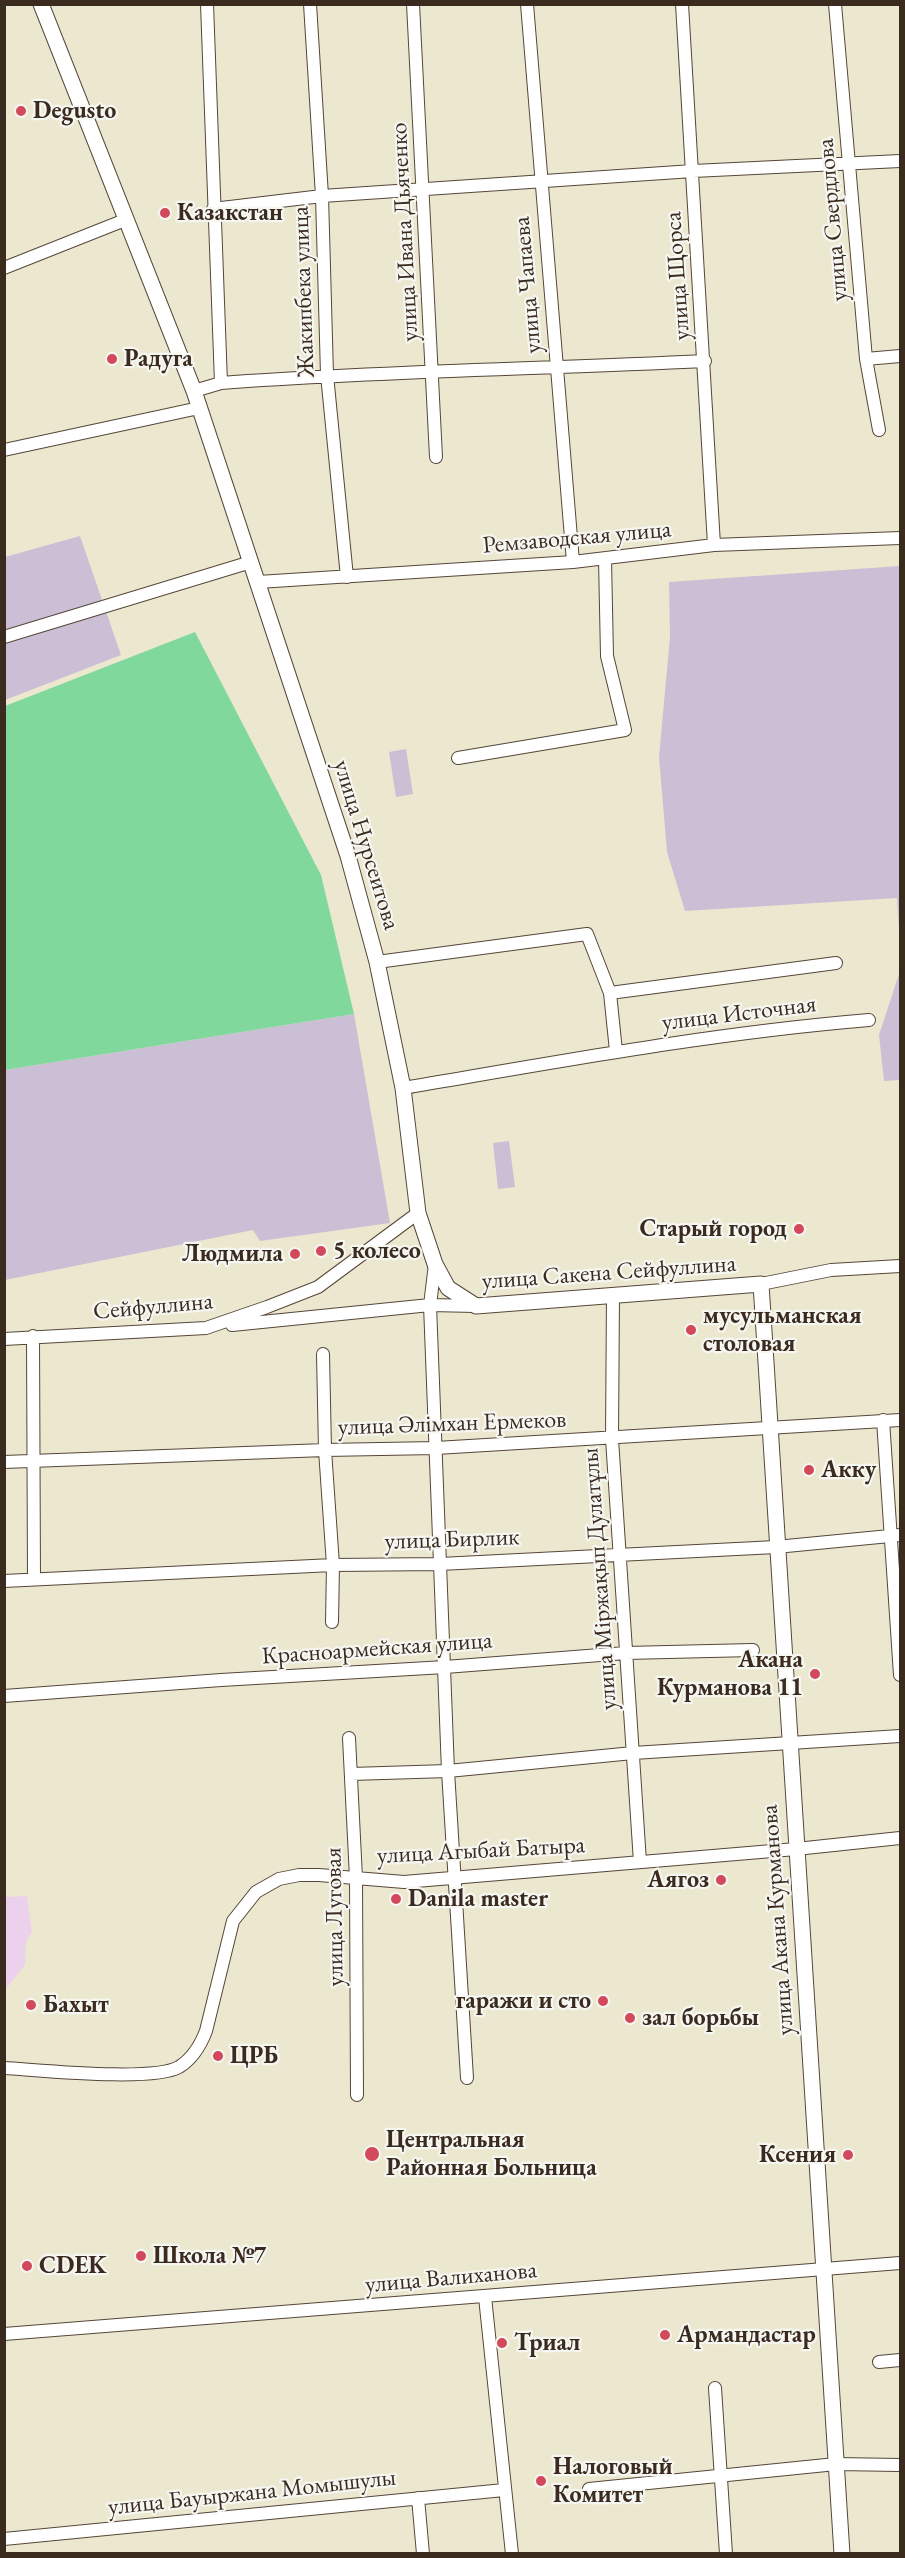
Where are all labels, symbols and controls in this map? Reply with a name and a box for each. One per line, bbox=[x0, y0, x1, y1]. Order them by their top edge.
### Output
place label: Degusto bbox=[33, 97, 116, 125]
marker: Degusto bbox=[14, 104, 28, 118]
street label: улица Ивана Дьяченко bbox=[385, 122, 425, 342]
street label: улица Свердлова bbox=[812, 137, 854, 303]
place label: Казакстан bbox=[177, 199, 283, 227]
marker: Казакстан bbox=[158, 206, 172, 220]
street label: Жакипбека улица bbox=[287, 206, 321, 378]
street label: улица Щорса bbox=[659, 211, 697, 341]
street label: улица Чапаева bbox=[508, 215, 548, 355]
place label: Радуга bbox=[124, 345, 193, 373]
marker: Радуга bbox=[105, 352, 119, 366]
street label: Ремзаводская улица bbox=[482, 515, 672, 561]
street label: улица Нурсеитова bbox=[326, 757, 406, 933]
street label: улица Источная bbox=[660, 990, 818, 1038]
place label: Старый город bbox=[640, 1215, 787, 1243]
marker: Старый город bbox=[792, 1222, 806, 1236]
place label: 5 колесо bbox=[333, 1237, 421, 1265]
place label: Людмила bbox=[182, 1240, 283, 1268]
marker: 5 колесо bbox=[314, 1244, 328, 1258]
marker: Людмила bbox=[288, 1247, 302, 1261]
street label: улица Сакена Сейфуллина bbox=[481, 1250, 737, 1296]
street label: Сейфуллина bbox=[92, 1287, 214, 1327]
place label: мусульманская столовая bbox=[703, 1302, 862, 1358]
marker: мусульманская столовая bbox=[684, 1323, 698, 1337]
street label: улица Әлімхан Ермеков bbox=[337, 1406, 567, 1442]
street label: улица Міржақып Дулатұлы bbox=[576, 1447, 624, 1711]
place label: Акку bbox=[821, 1456, 876, 1484]
marker: Акку bbox=[802, 1463, 816, 1477]
street label: улица Бирлик bbox=[384, 1523, 520, 1557]
street label: Красноармейская улица bbox=[261, 1627, 493, 1671]
place label: Акана Курманова 11 bbox=[657, 1646, 803, 1702]
marker: Акана Курманова 11 bbox=[808, 1667, 822, 1681]
street label: улица Акана Курманова bbox=[756, 1804, 800, 2036]
street label: улица Агыбай Батыра bbox=[376, 1831, 586, 1871]
street label: улица Луговая bbox=[319, 1847, 351, 1987]
place label: Аягоз bbox=[647, 1866, 709, 1894]
marker: Аягоз bbox=[714, 1873, 728, 1887]
place label: Danila master bbox=[408, 1885, 548, 1913]
marker: Danila master bbox=[389, 1892, 403, 1906]
place label: гаражи и сто bbox=[456, 1987, 591, 2015]
place label: Бахыт bbox=[43, 1991, 109, 2019]
marker: гаражи и сто bbox=[596, 1994, 610, 2008]
marker: Бахыт bbox=[24, 1998, 38, 2012]
place label: зал борьбы bbox=[642, 2004, 759, 2032]
marker: зал борьбы bbox=[623, 2011, 637, 2025]
place label: ЦРБ bbox=[230, 2042, 278, 2070]
marker: ЦРБ bbox=[211, 2049, 225, 2063]
place label: Центральная Районная Больница bbox=[386, 2126, 597, 2182]
place label: Ксения bbox=[759, 2141, 836, 2169]
marker: Центральная Районная Больница bbox=[363, 2145, 381, 2163]
marker: Ксения bbox=[841, 2148, 855, 2162]
place label: Школа №7 bbox=[153, 2242, 266, 2270]
marker: Школа №7 bbox=[134, 2249, 148, 2263]
place label: CDEK bbox=[39, 2252, 107, 2280]
street label: улица Валиханова bbox=[364, 2256, 538, 2300]
marker: CDEK bbox=[20, 2259, 34, 2273]
place label: Армандастар bbox=[677, 2321, 816, 2349]
marker: Армандастар bbox=[658, 2328, 672, 2342]
place label: Триал bbox=[514, 2329, 580, 2357]
marker: Триал bbox=[495, 2336, 509, 2350]
place label: Налоговый Комитет bbox=[553, 2453, 673, 2509]
street label: улица Бауыржана Момышулы bbox=[107, 2464, 397, 2522]
marker: Налоговый Комитет bbox=[534, 2474, 548, 2488]

